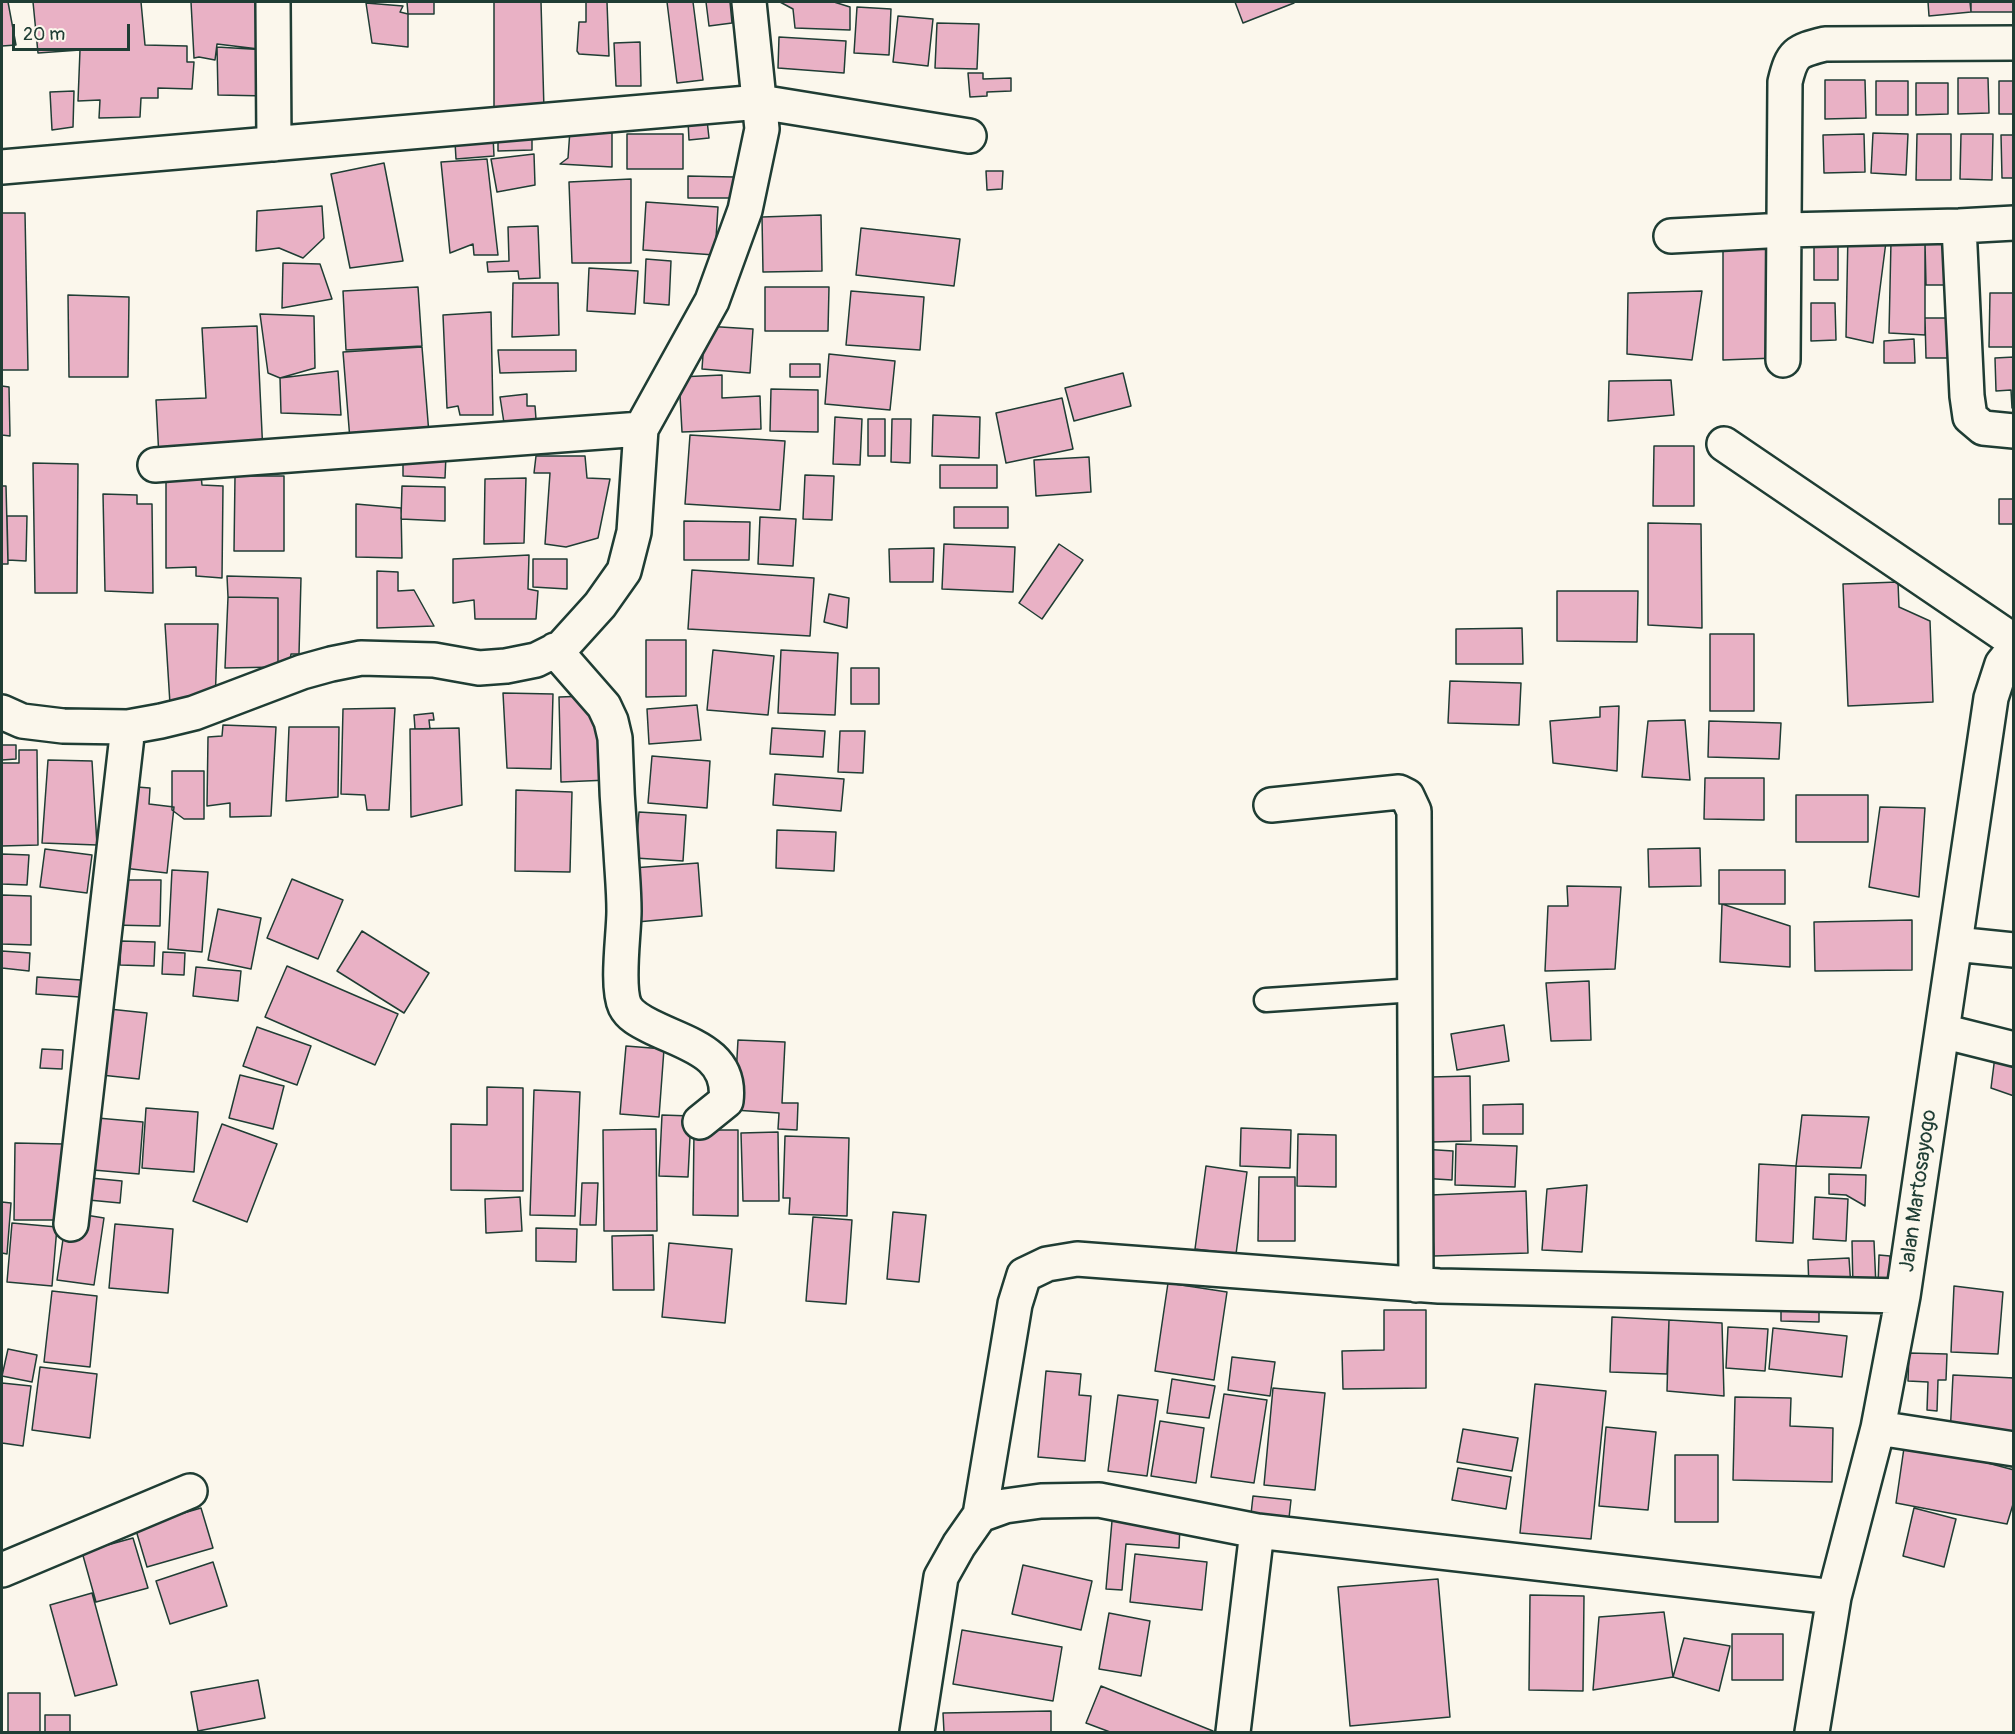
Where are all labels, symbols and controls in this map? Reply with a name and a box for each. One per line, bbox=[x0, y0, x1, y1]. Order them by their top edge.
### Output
scale bar bbox=[15, 12, 134, 50]
text: 20 m bbox=[23, 23, 65, 46]
street label: Jalan Martosayogo bbox=[1895, 1108, 1943, 1274]

